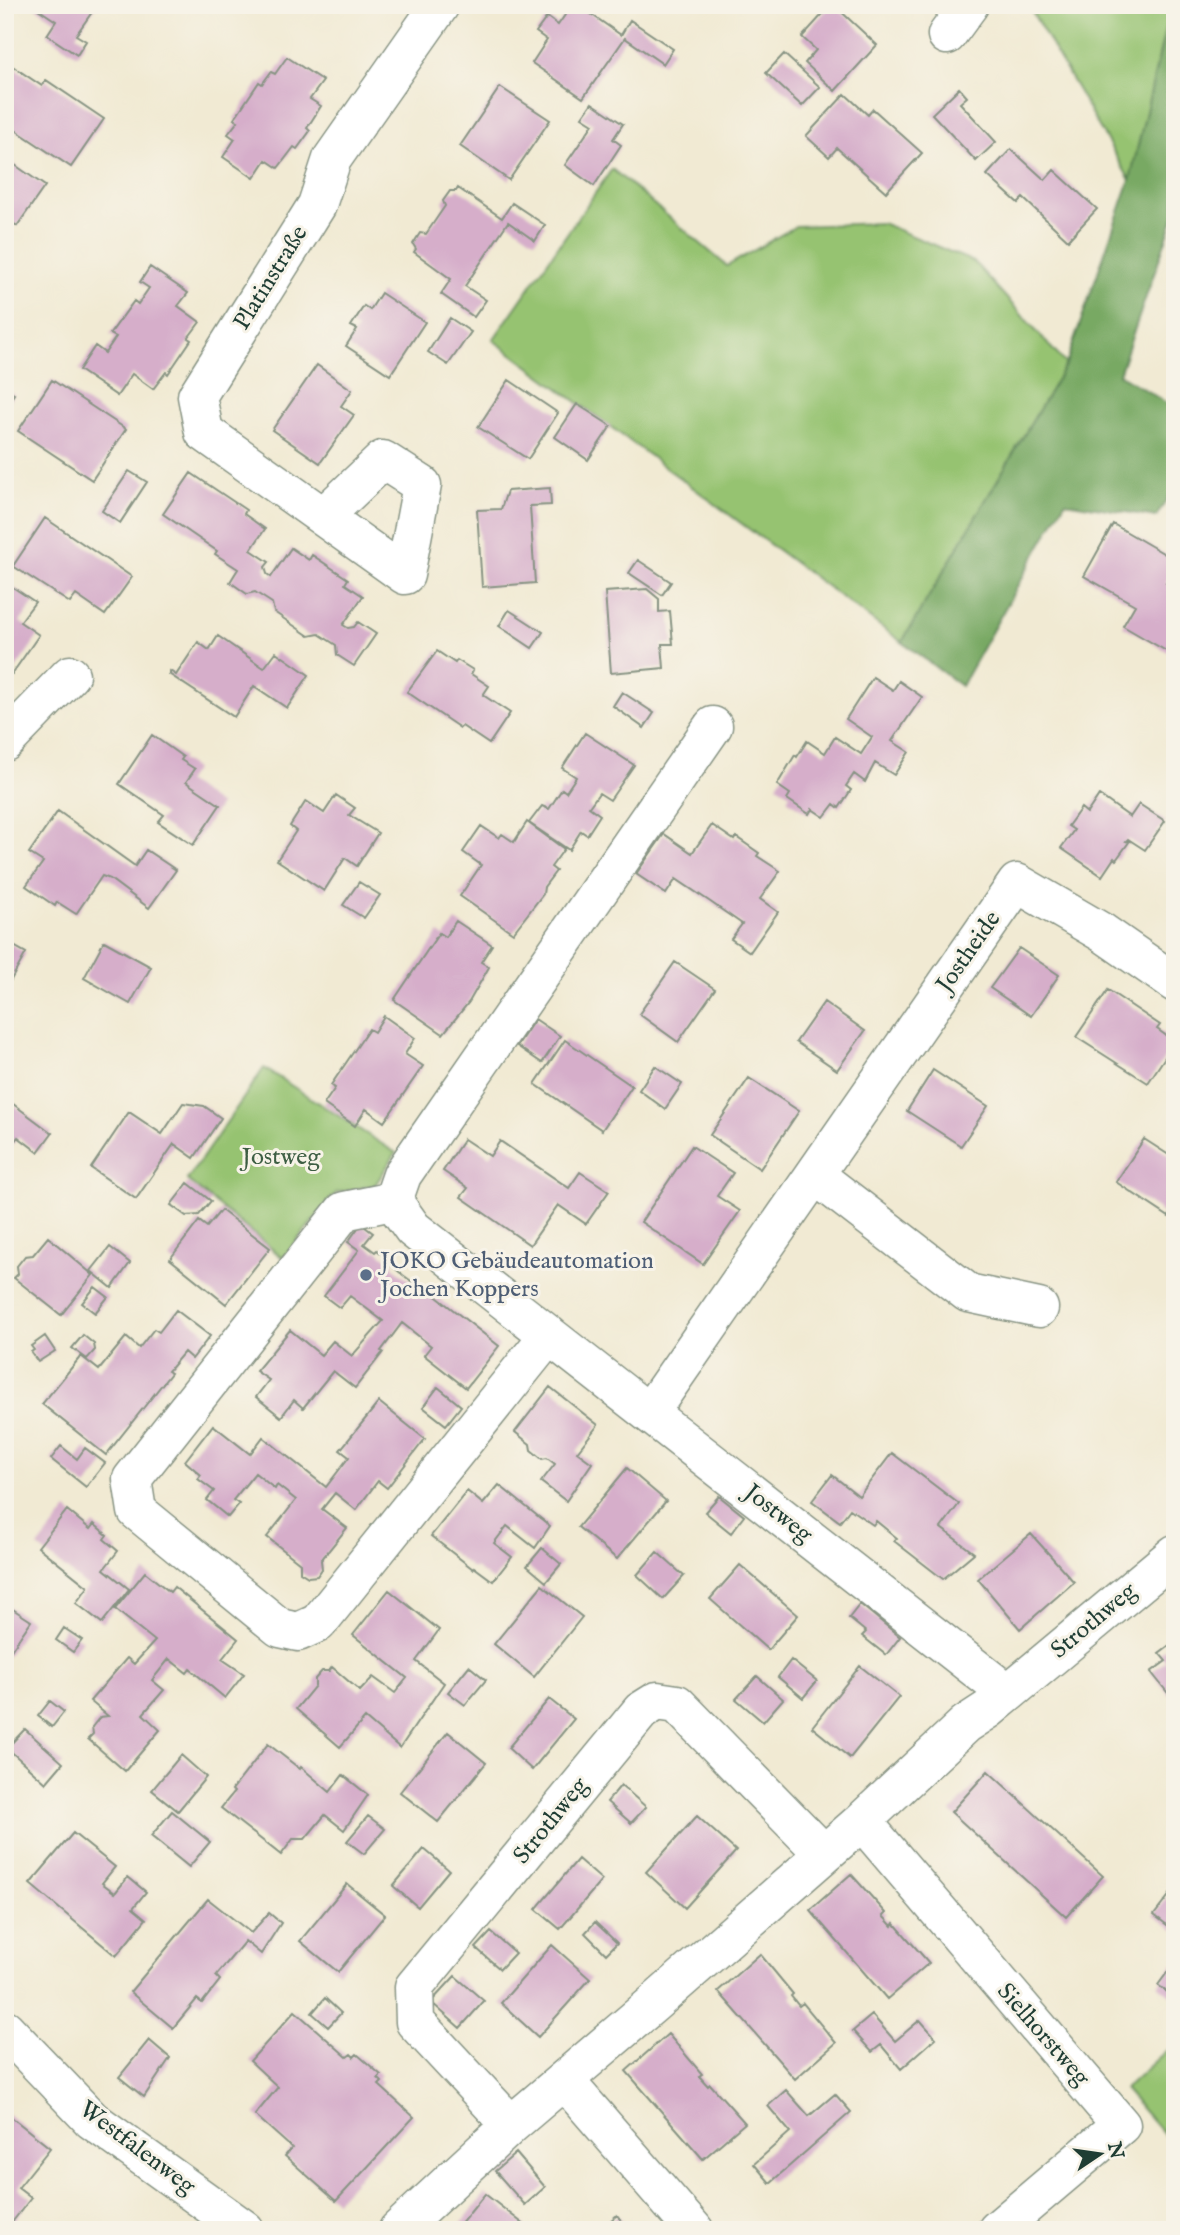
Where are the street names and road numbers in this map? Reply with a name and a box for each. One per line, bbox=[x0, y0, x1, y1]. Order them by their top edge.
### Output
street label: Platinstraße bbox=[227, 220, 315, 336]
street label: Jostheide bbox=[928, 905, 1008, 1001]
street label: Jostweg bbox=[735, 1476, 819, 1551]
street label: Strothweg bbox=[1045, 1576, 1144, 1666]
street label: Strothweg bbox=[507, 1771, 596, 1871]
street label: Sielhorstweg bbox=[990, 1977, 1097, 2094]
street label: Westfalenweg bbox=[73, 2094, 202, 2203]

